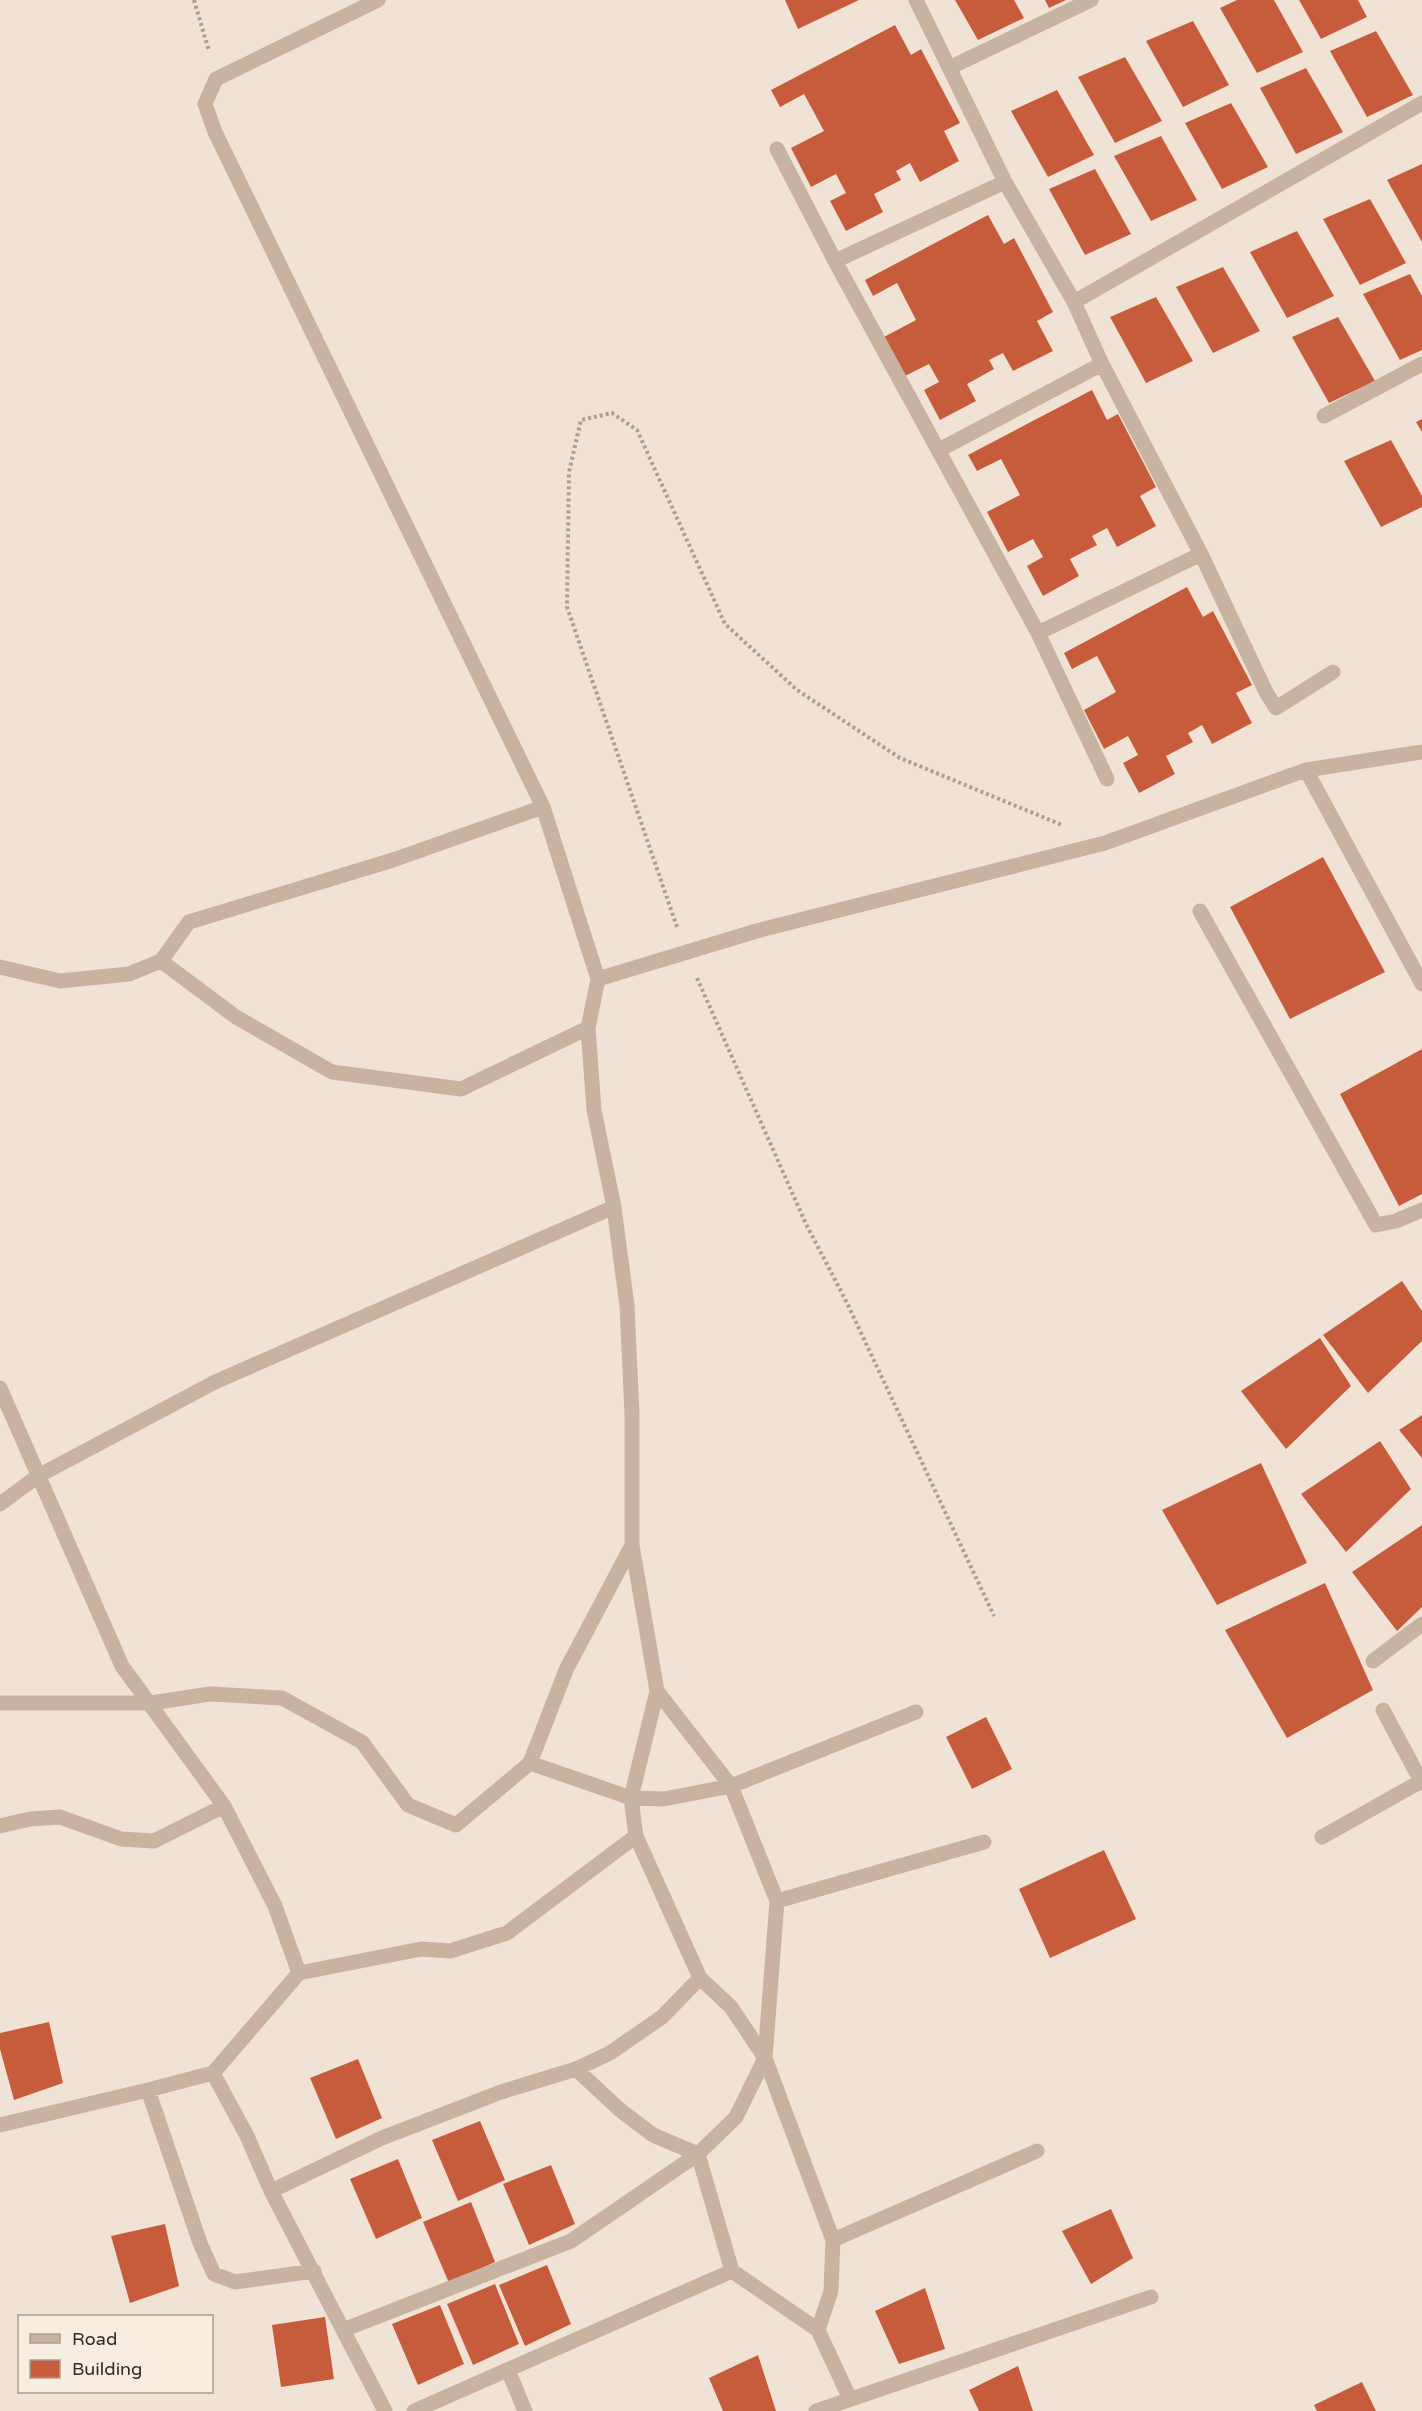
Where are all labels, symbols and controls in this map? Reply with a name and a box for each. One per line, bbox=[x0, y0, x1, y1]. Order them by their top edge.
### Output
legend bbox=[18, 2315, 213, 2393]
text: Road bbox=[72, 2328, 117, 2350]
text: Building bbox=[72, 2358, 142, 2380]

